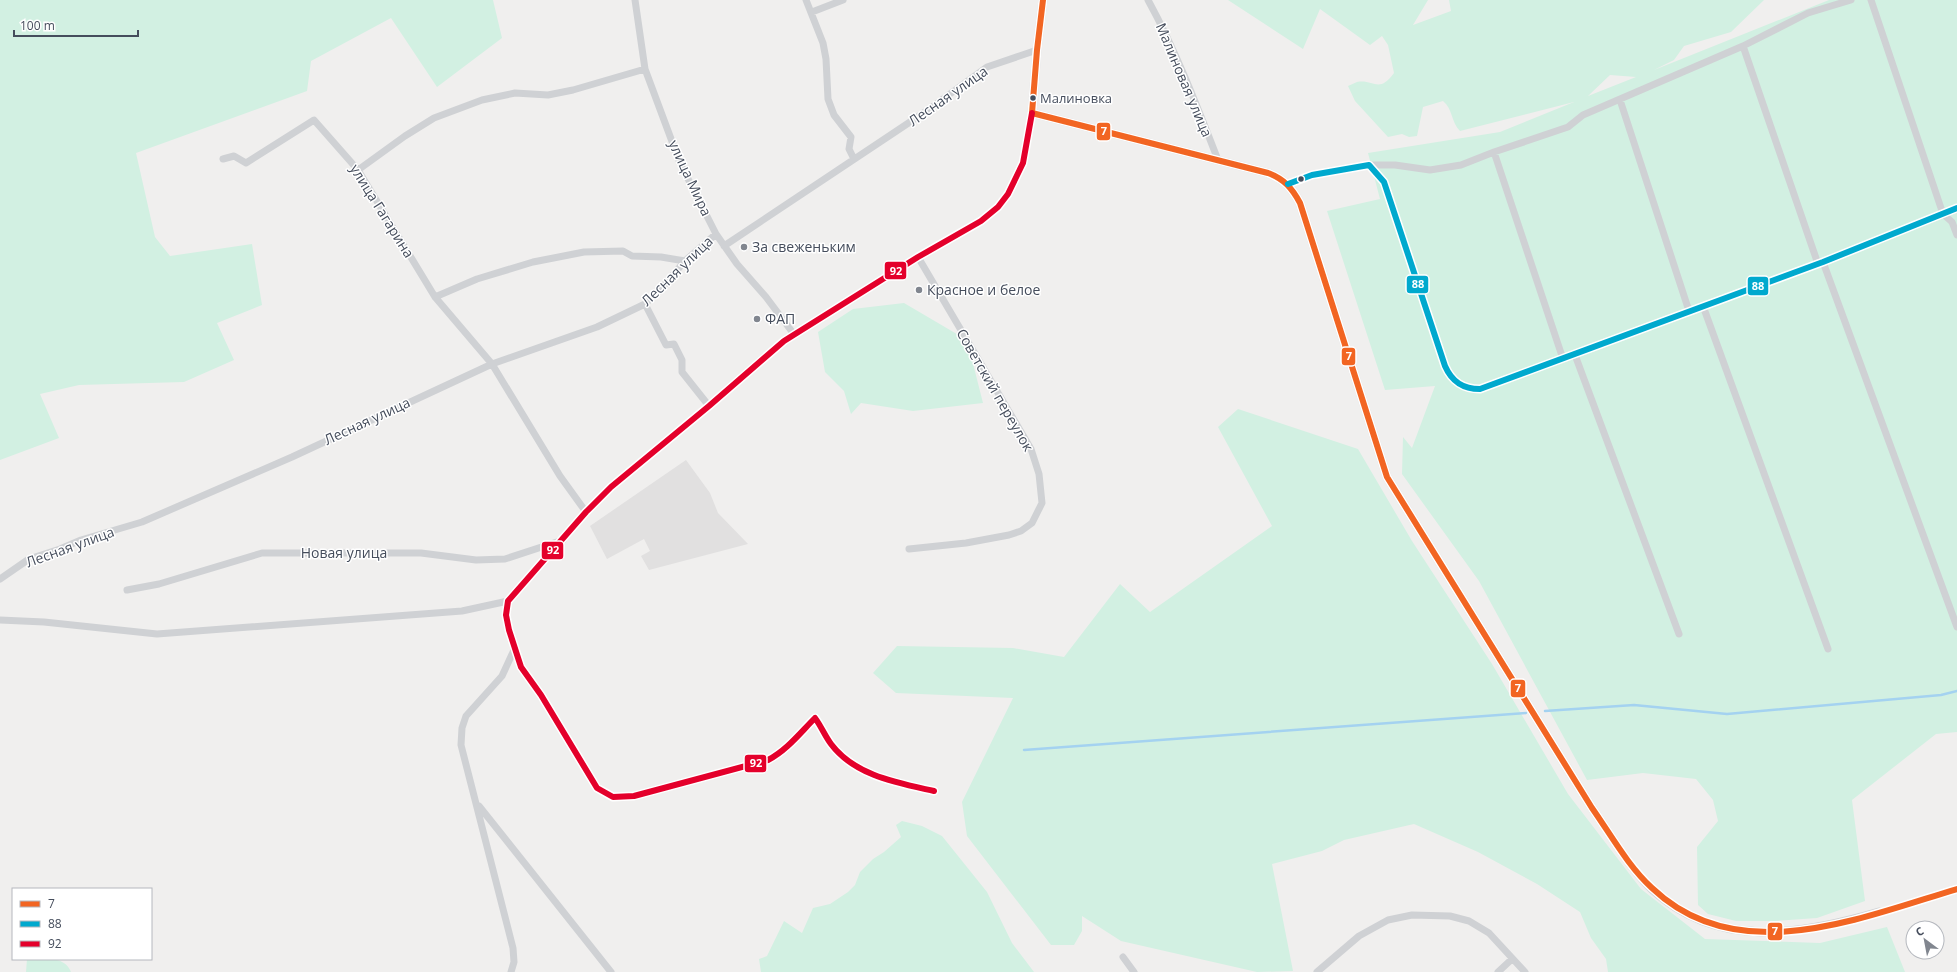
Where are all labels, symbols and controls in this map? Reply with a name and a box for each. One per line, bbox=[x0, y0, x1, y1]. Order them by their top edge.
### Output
scale bar bbox=[14, 12, 138, 38]
text: 100 m bbox=[20, 17, 55, 34]
street label: Малиновая улица bbox=[1152, 20, 1217, 140]
street label: Лесная улица bbox=[904, 61, 991, 130]
place label: Малиновка bbox=[1040, 89, 1112, 107]
marker: Малиновка bbox=[1028, 93, 1038, 103]
line badge: 7 bbox=[1096, 122, 1111, 141]
text: 7 bbox=[1101, 123, 1107, 138]
street label: улица Мира bbox=[665, 137, 716, 219]
street label: улица Гагарина bbox=[346, 160, 419, 261]
unlabelled marker bbox=[1296, 174, 1306, 184]
street label: Лесная улица bbox=[637, 232, 717, 310]
place label: За свеженьким bbox=[752, 237, 856, 256]
marker: За свеженьким bbox=[739, 242, 749, 252]
line badge: 92 bbox=[884, 261, 907, 280]
text: 92 bbox=[890, 263, 902, 278]
line badge: 88 bbox=[1406, 275, 1429, 294]
text: 88 bbox=[1412, 276, 1424, 291]
line badge: 88 bbox=[1747, 276, 1769, 296]
text: 88 bbox=[1752, 278, 1764, 293]
place label: Красное и белое bbox=[927, 280, 1041, 299]
marker: Красное и белое bbox=[914, 285, 924, 295]
place label: ФАП bbox=[765, 309, 795, 328]
marker: ФАП bbox=[752, 314, 762, 324]
street label: Советский переулок bbox=[953, 325, 1039, 455]
line badge: 7 bbox=[1341, 347, 1356, 366]
text: 7 bbox=[1346, 348, 1352, 363]
street label: Лесная улица bbox=[321, 392, 413, 449]
street label: Лесная улица bbox=[23, 522, 117, 571]
line badge: 92 bbox=[541, 541, 564, 560]
text: 92 bbox=[547, 542, 559, 557]
street label: Новая улица bbox=[301, 543, 387, 562]
line badge: 7 bbox=[1510, 679, 1526, 698]
text: 7 bbox=[1515, 680, 1521, 695]
line badge: 92 bbox=[744, 754, 767, 773]
text: 92 bbox=[750, 755, 762, 770]
legend bbox=[12, 888, 152, 960]
text: 7 bbox=[48, 895, 55, 912]
text: 88 bbox=[48, 915, 62, 932]
north arrow bbox=[1905, 920, 1945, 960]
line badge: 7 bbox=[1767, 922, 1783, 941]
text: 7 bbox=[1772, 923, 1778, 938]
text: С bbox=[1912, 923, 1926, 939]
text: 92 bbox=[48, 935, 62, 952]

